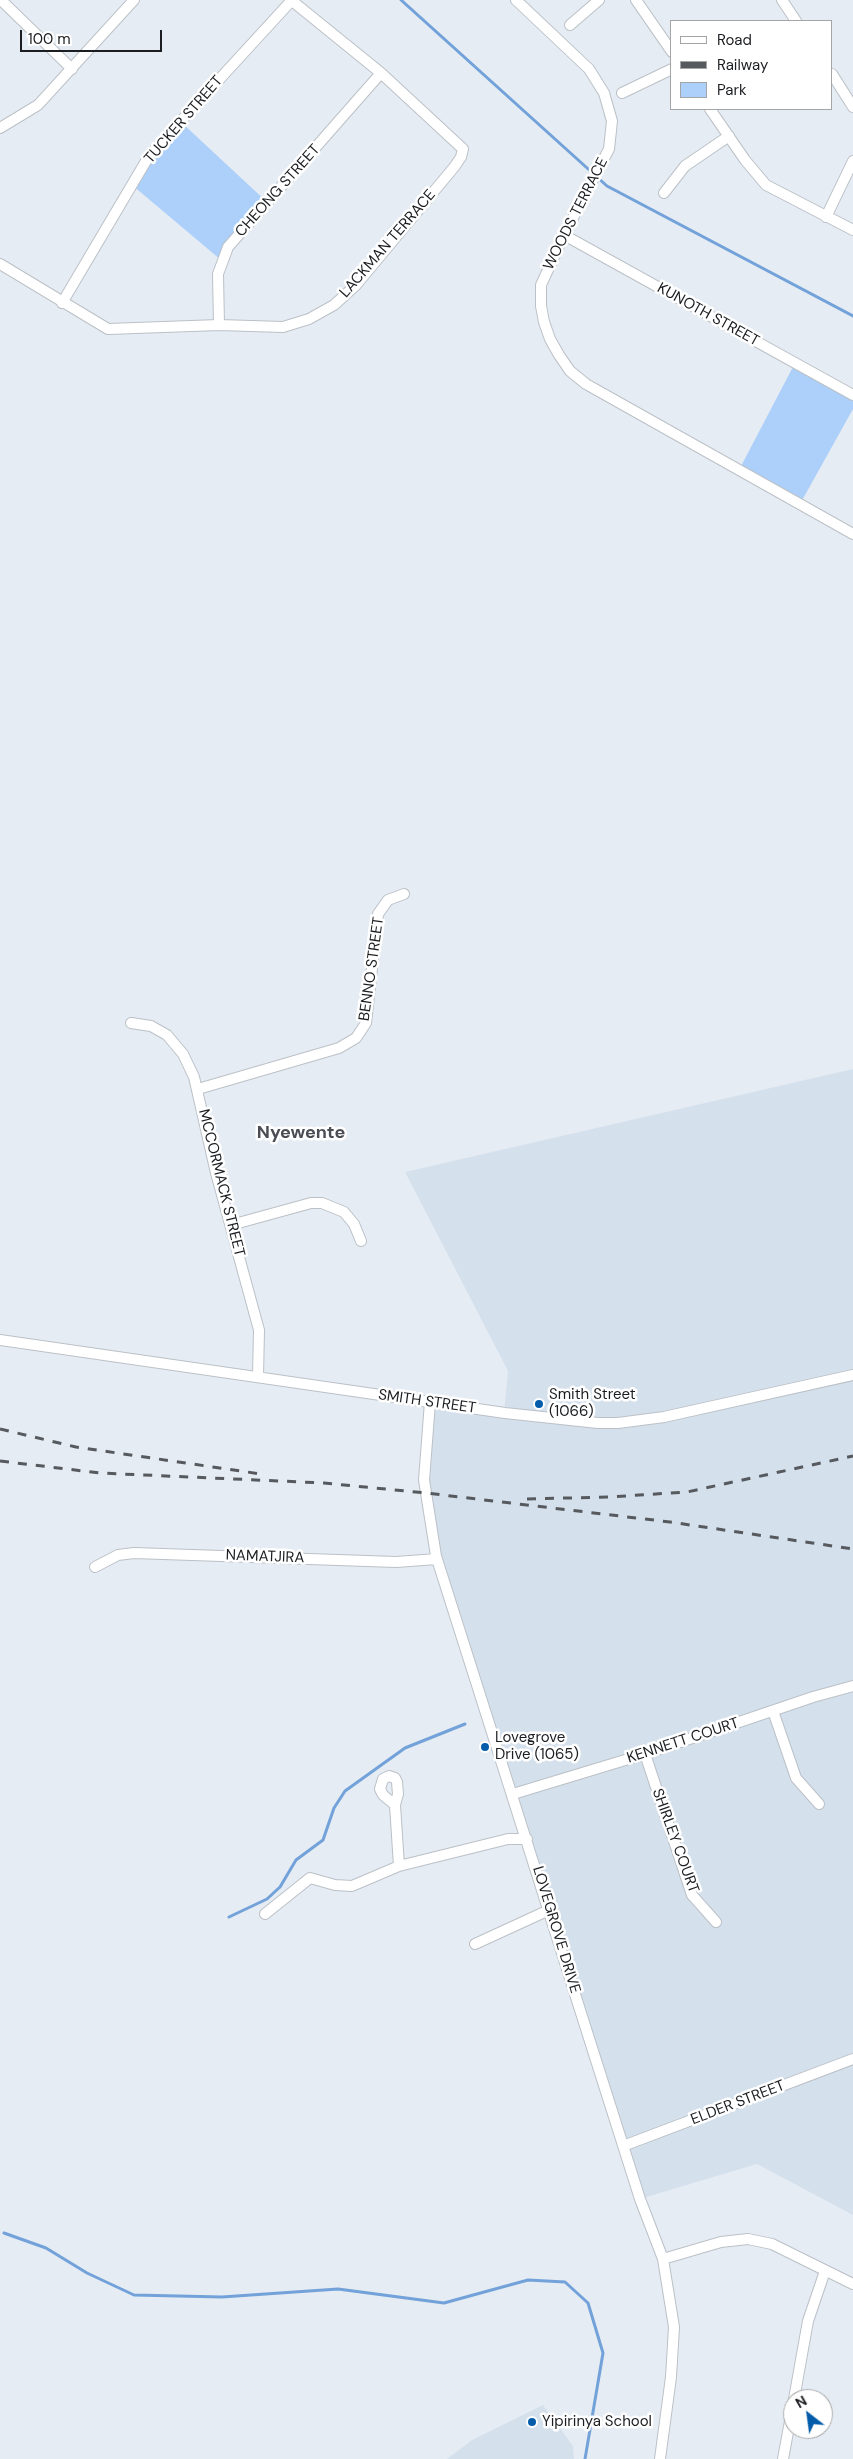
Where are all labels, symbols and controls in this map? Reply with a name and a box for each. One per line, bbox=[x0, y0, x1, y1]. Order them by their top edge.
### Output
scale bar bbox=[22, 20, 165, 52]
legend bbox=[670, 20, 833, 110]
text: 100 m bbox=[28, 29, 71, 49]
text: Road bbox=[717, 30, 752, 50]
text: Railway bbox=[717, 55, 768, 75]
street label: TUCKER STREET bbox=[141, 72, 227, 168]
text: Park bbox=[717, 80, 747, 100]
street label: CHEONG STREET bbox=[232, 141, 324, 241]
street label: WOODS TERRACE bbox=[540, 155, 612, 273]
street label: LACKMAN TERRACE bbox=[336, 186, 440, 302]
street label: KUNOTH STREET bbox=[654, 280, 762, 350]
street label: BENNO STREET bbox=[356, 916, 388, 1022]
street label: MCCORMACK STREET bbox=[194, 1107, 248, 1259]
district label: Nyewente bbox=[257, 1122, 345, 1144]
street label: SMITH STREET bbox=[377, 1386, 477, 1418]
place label: Smith Street (1066) bbox=[549, 1386, 636, 1421]
marker: Smith Street (1066) bbox=[533, 1398, 545, 1410]
street label: NAMATJIRA bbox=[225, 1547, 305, 1567]
street label: KENNETT COURT bbox=[625, 1714, 741, 1768]
place label: Lovegrove Drive (1065) bbox=[495, 1729, 579, 1764]
marker: Lovegrove Drive (1065) bbox=[479, 1741, 491, 1753]
street label: SHIRLEY COURT bbox=[648, 1786, 702, 1896]
street label: LOVEGROVE DRIVE bbox=[528, 1864, 584, 1996]
street label: ELDER STREET bbox=[688, 2077, 788, 2129]
north arrow bbox=[783, 2389, 833, 2439]
text: N bbox=[792, 2392, 810, 2412]
place label: Yipirinya School bbox=[542, 2413, 652, 2431]
marker: Yipirinya School bbox=[526, 2416, 538, 2428]

